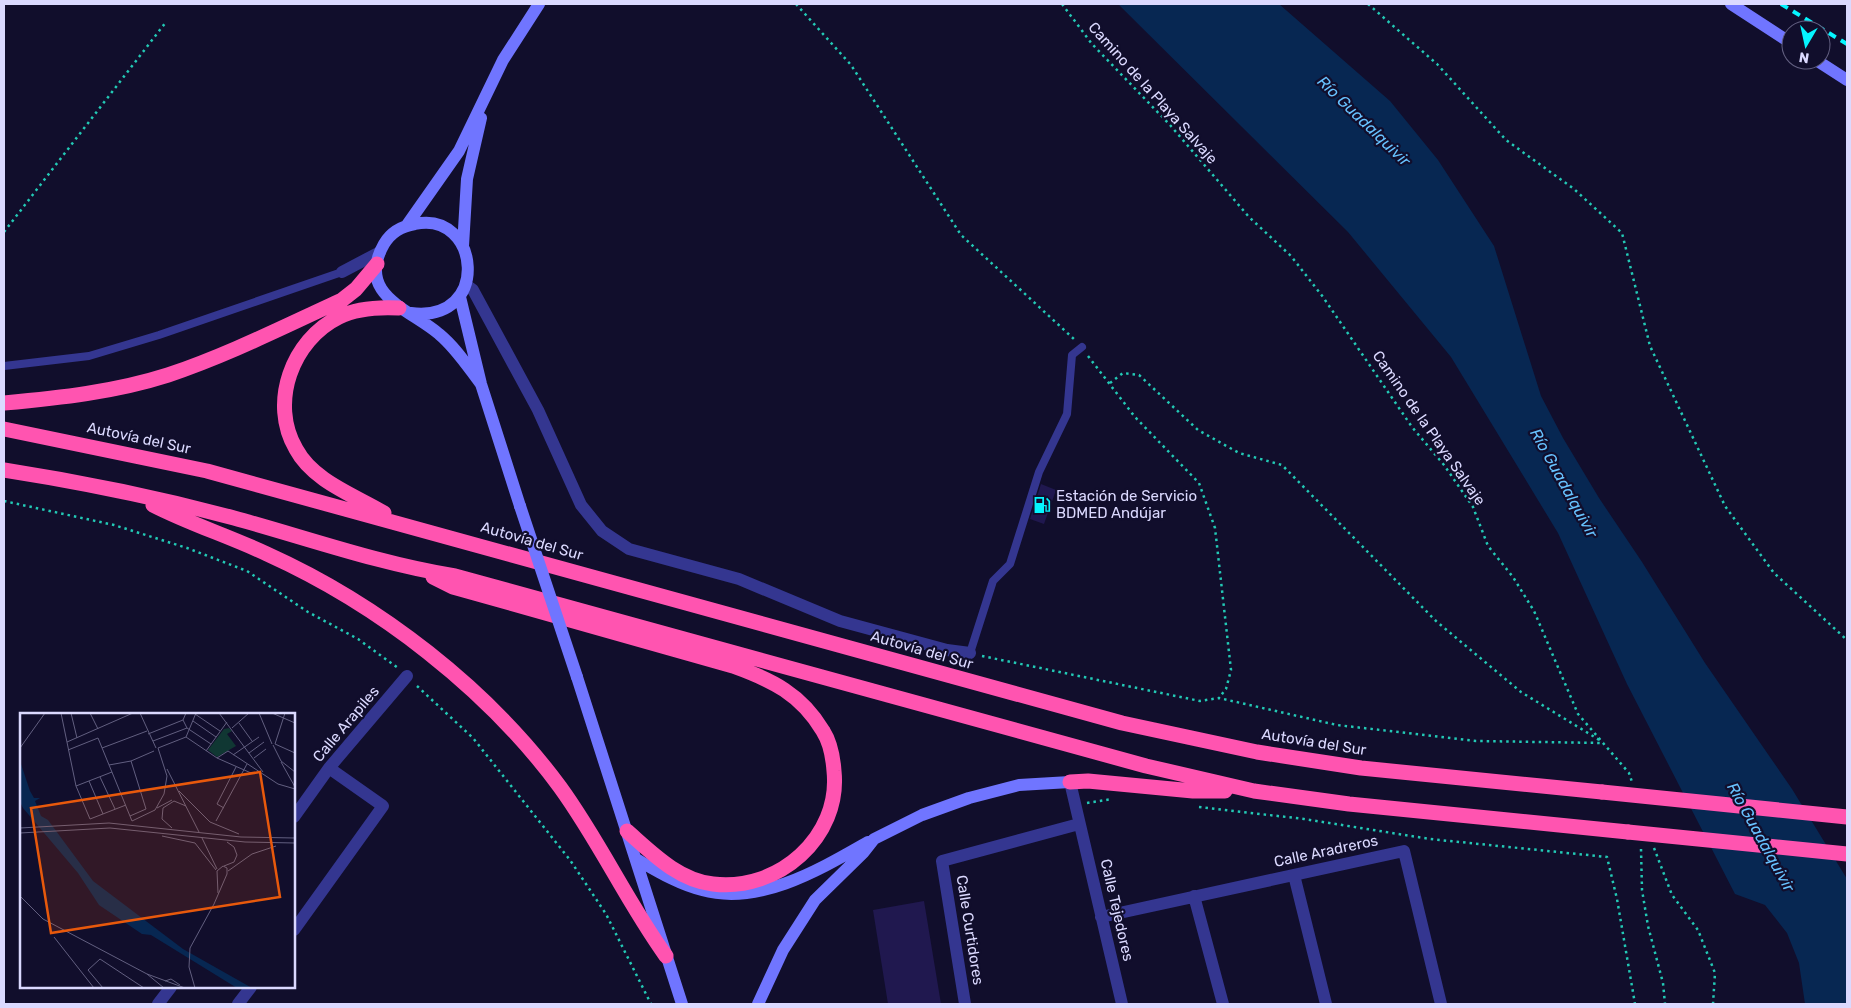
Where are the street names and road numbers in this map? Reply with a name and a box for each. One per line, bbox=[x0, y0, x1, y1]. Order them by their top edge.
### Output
street label: Camino de la Playa Salvaje bbox=[1085, 18, 1221, 168]
street label: Camino de la Playa Salvaje bbox=[1369, 347, 1489, 509]
street label: Autovía del Sur bbox=[85, 418, 193, 458]
street label: Autovía del Sur bbox=[479, 518, 586, 564]
street label: Autovía del Sur bbox=[869, 627, 976, 673]
street label: Calle Arapiles bbox=[309, 682, 383, 766]
street label: Autovía del Sur bbox=[1260, 725, 1368, 759]
street label: Calle Aradreros bbox=[1272, 831, 1380, 871]
street label: Calle Tejedores bbox=[1097, 857, 1138, 963]
street label: Calle Curtidores bbox=[952, 874, 988, 987]

